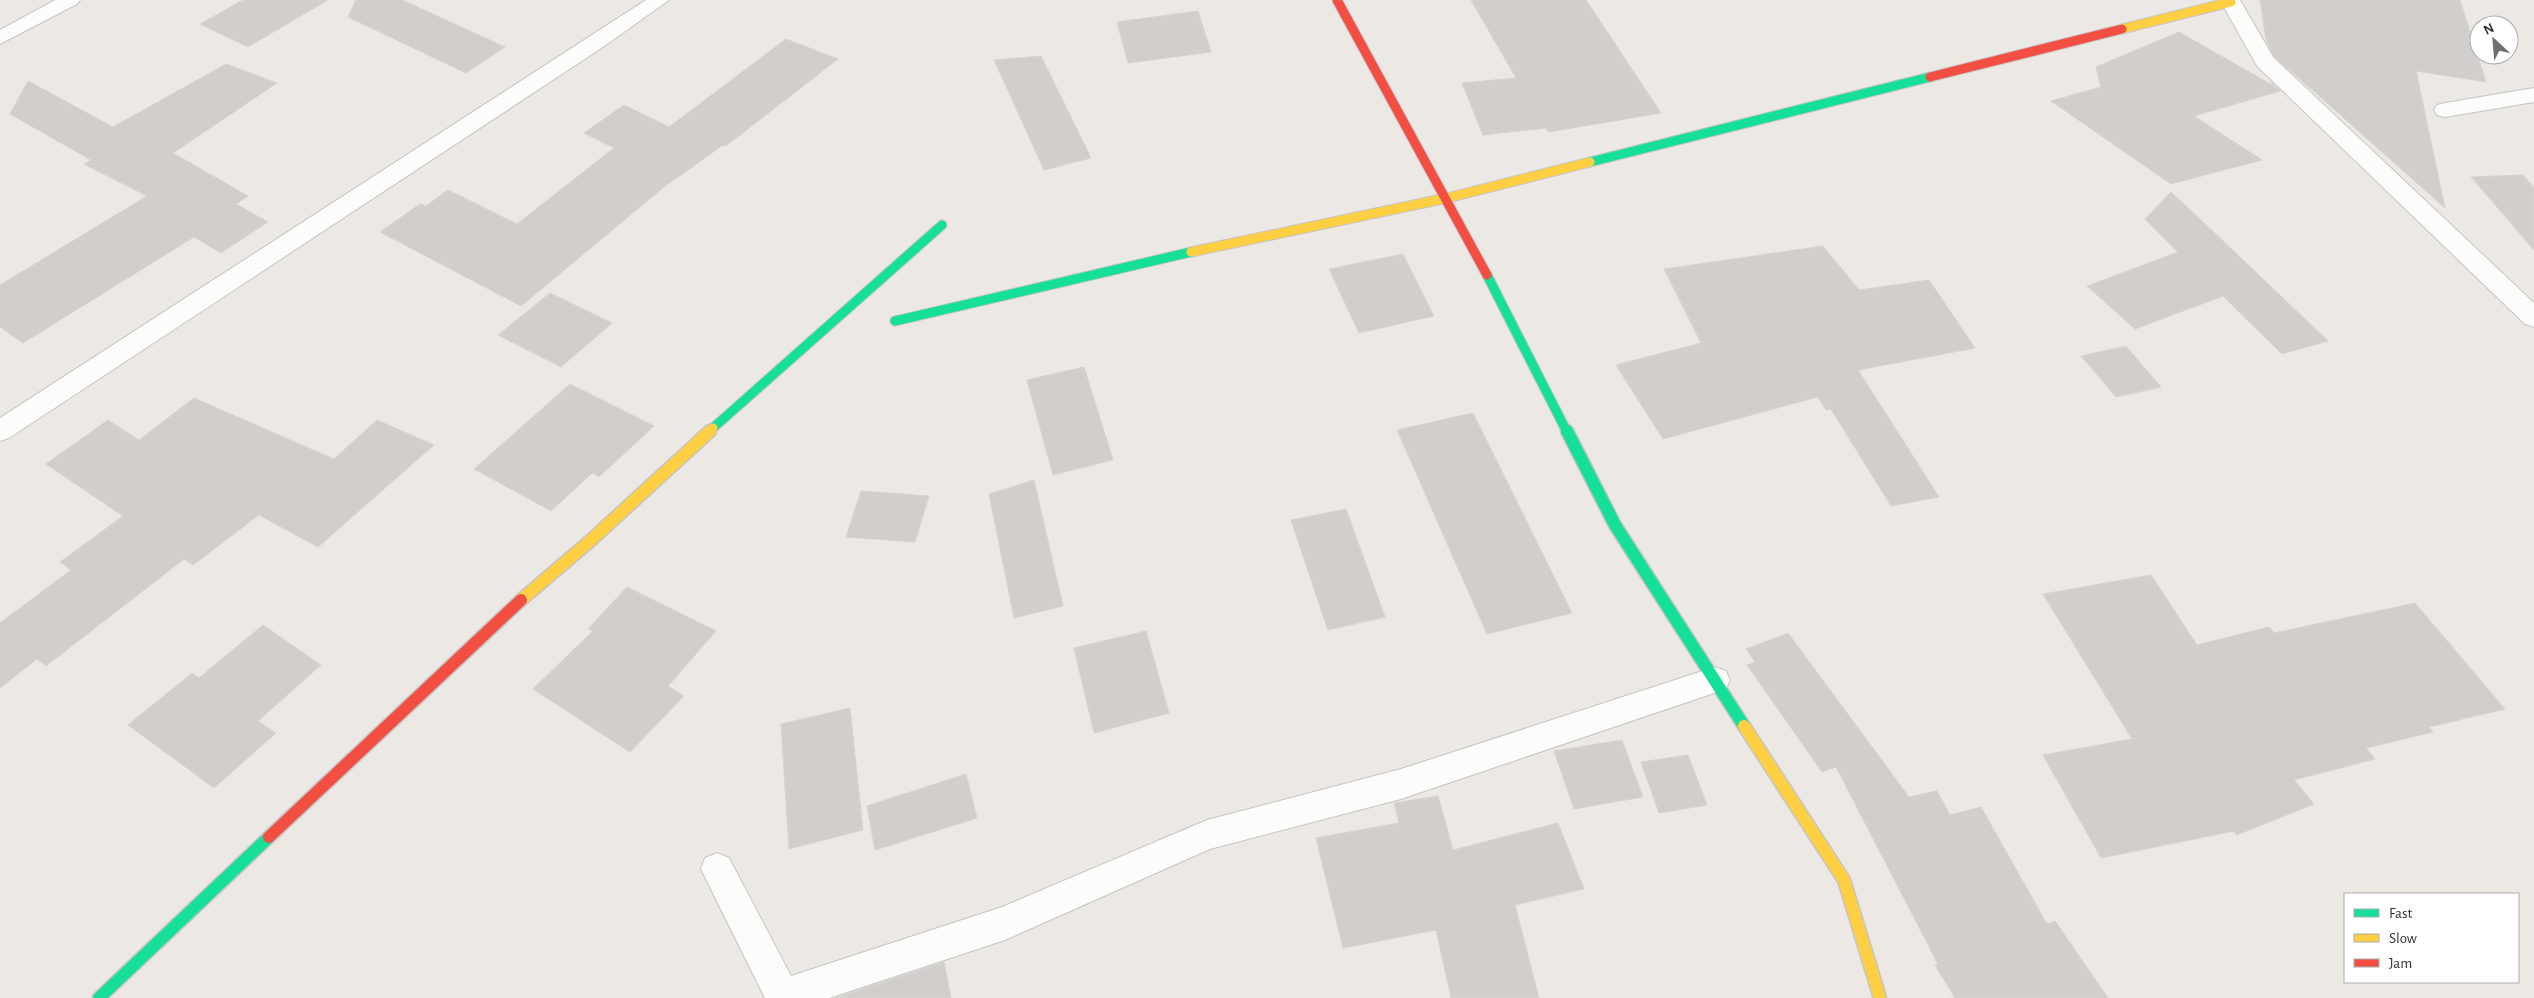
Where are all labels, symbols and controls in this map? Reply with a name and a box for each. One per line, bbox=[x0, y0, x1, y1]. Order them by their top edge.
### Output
north arrow bbox=[2469, 15, 2519, 65]
text: N bbox=[2481, 21, 2496, 38]
legend bbox=[2344, 893, 2519, 983]
text: Fast bbox=[2389, 906, 2413, 921]
text: Slow bbox=[2389, 931, 2417, 946]
text: Jam bbox=[2389, 956, 2412, 971]

